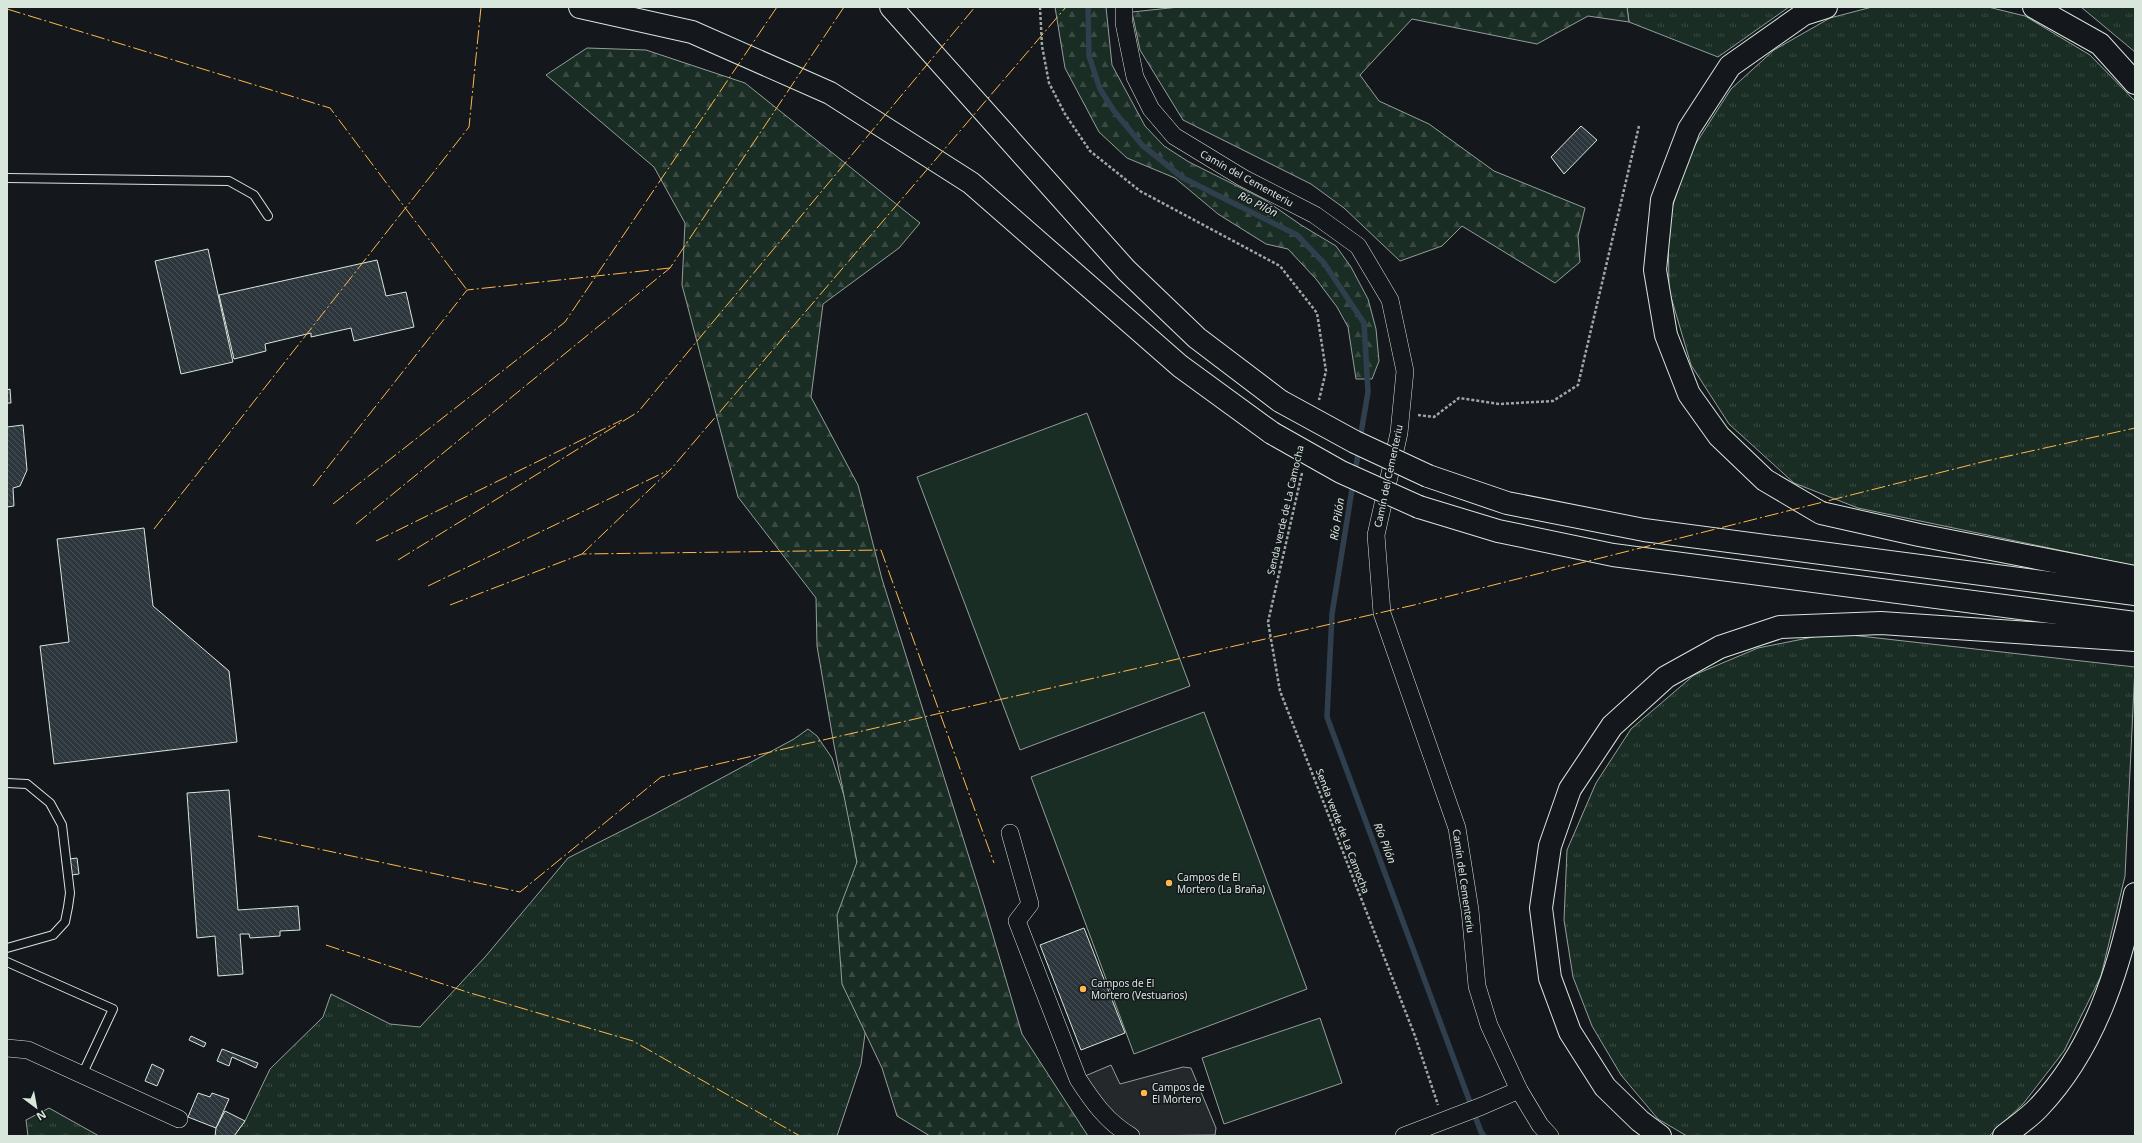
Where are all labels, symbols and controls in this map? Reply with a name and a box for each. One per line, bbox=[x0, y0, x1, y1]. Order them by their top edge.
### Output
street label: Camín del Cementeriu bbox=[1198, 146, 1296, 210]
water label: Río Pilón bbox=[1236, 187, 1281, 220]
street label: Camín del Cementeriu bbox=[1370, 423, 1406, 529]
street label: Senda verde de La Camocha bbox=[1263, 444, 1307, 576]
water label: Río Pilón bbox=[1326, 497, 1347, 541]
street label: Senda verde de La Camocha bbox=[1313, 767, 1373, 895]
water label: Río Pilón bbox=[1371, 820, 1400, 865]
street label: Camín del Cementeriu bbox=[1450, 828, 1478, 934]
place label: Campos de El Mortero (La Braña) bbox=[1177, 870, 1265, 896]
marker: Campos de El Mortero (La Braña) bbox=[1164, 878, 1174, 888]
place label: Campos de El Mortero (Vestuarios) bbox=[1091, 976, 1187, 1002]
marker: Campos de El Mortero (Vestuarios) bbox=[1078, 984, 1088, 994]
place label: Campos de El Mortero bbox=[1152, 1080, 1205, 1106]
north arrow bbox=[16, 1087, 56, 1127]
marker: Campos de El Mortero bbox=[1139, 1088, 1149, 1098]
text: N bbox=[34, 1107, 49, 1125]

